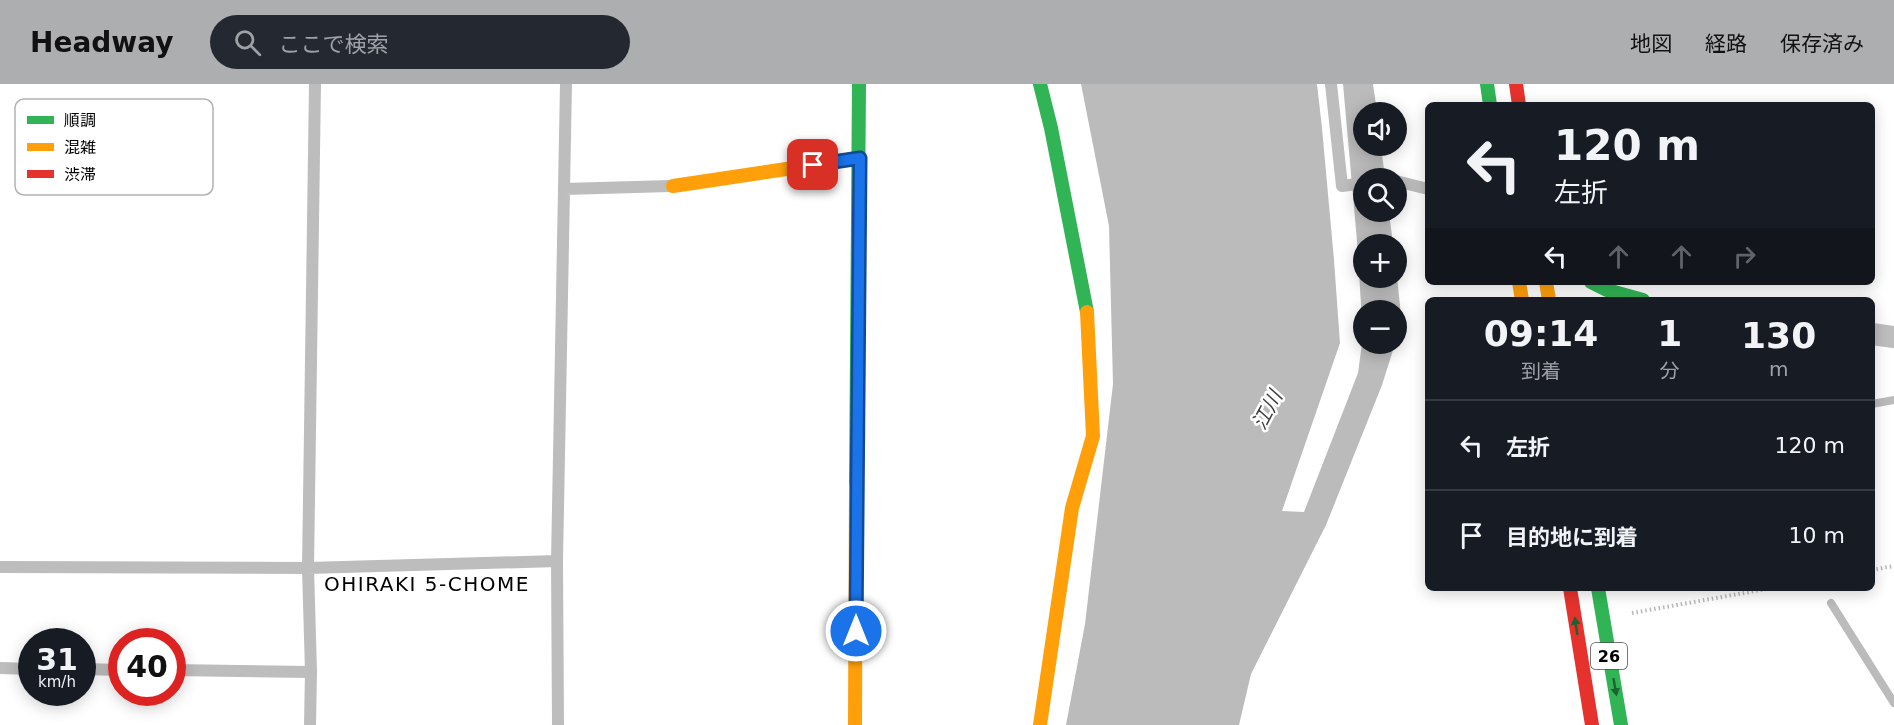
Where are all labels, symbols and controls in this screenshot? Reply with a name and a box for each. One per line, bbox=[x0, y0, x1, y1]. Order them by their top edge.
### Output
search box bbox=[210, 15, 630, 69]
text: Headway bbox=[30, 26, 174, 59]
icon: search bbox=[231, 26, 264, 59]
text: ここで検索 bbox=[279, 32, 389, 57]
text: 地図 bbox=[1630, 32, 1672, 56]
text: 経路 bbox=[1705, 32, 1747, 56]
text: 保存済み bbox=[1780, 32, 1864, 56]
legend bbox=[15, 99, 213, 195]
map controls bbox=[1353, 102, 1407, 354]
button: sound bbox=[1353, 102, 1407, 156]
text: 順調 bbox=[64, 111, 96, 130]
text: 120 m bbox=[1554, 121, 1700, 170]
icon: left bbox=[1455, 126, 1533, 204]
text: 混雑 bbox=[64, 138, 96, 157]
pin bbox=[787, 139, 838, 190]
icon: arrive bbox=[796, 148, 829, 181]
text: 渋滞 bbox=[64, 165, 96, 184]
button: search bbox=[1353, 168, 1407, 222]
text: 左折 bbox=[1554, 177, 1608, 208]
button: + bbox=[1353, 234, 1407, 288]
icon: left bbox=[1539, 240, 1572, 273]
icon: ahead bbox=[1602, 240, 1635, 273]
icon: ahead bbox=[1665, 240, 1698, 273]
icon: right bbox=[1728, 240, 1761, 273]
button: − bbox=[1353, 300, 1407, 354]
text: 09:14 bbox=[1484, 313, 1598, 354]
text: 1 bbox=[1657, 313, 1682, 354]
text: 130 bbox=[1741, 315, 1816, 356]
text: m bbox=[1769, 357, 1788, 381]
text: 到着 bbox=[1521, 359, 1561, 383]
text: 分 bbox=[1660, 359, 1680, 383]
water label: 江川 bbox=[1247, 385, 1288, 433]
icon: left bbox=[1455, 429, 1488, 462]
text: 120 m bbox=[1775, 433, 1845, 458]
text: 左折 bbox=[1506, 435, 1550, 460]
icon: arrive bbox=[1455, 519, 1488, 552]
text: 10 m bbox=[1789, 523, 1845, 548]
text: 目的地に到着 bbox=[1506, 525, 1638, 550]
district label: OHIRAKI 5-CHOME bbox=[324, 572, 530, 596]
position arrow bbox=[824, 599, 888, 663]
one-way arrow bbox=[1571, 616, 1580, 635]
speed limit sign: 40 bbox=[108, 628, 186, 706]
text: 31 bbox=[36, 642, 78, 677]
road number: 26 bbox=[1591, 643, 1627, 669]
text: km/h bbox=[38, 673, 76, 691]
one-way arrow bbox=[1610, 678, 1619, 697]

